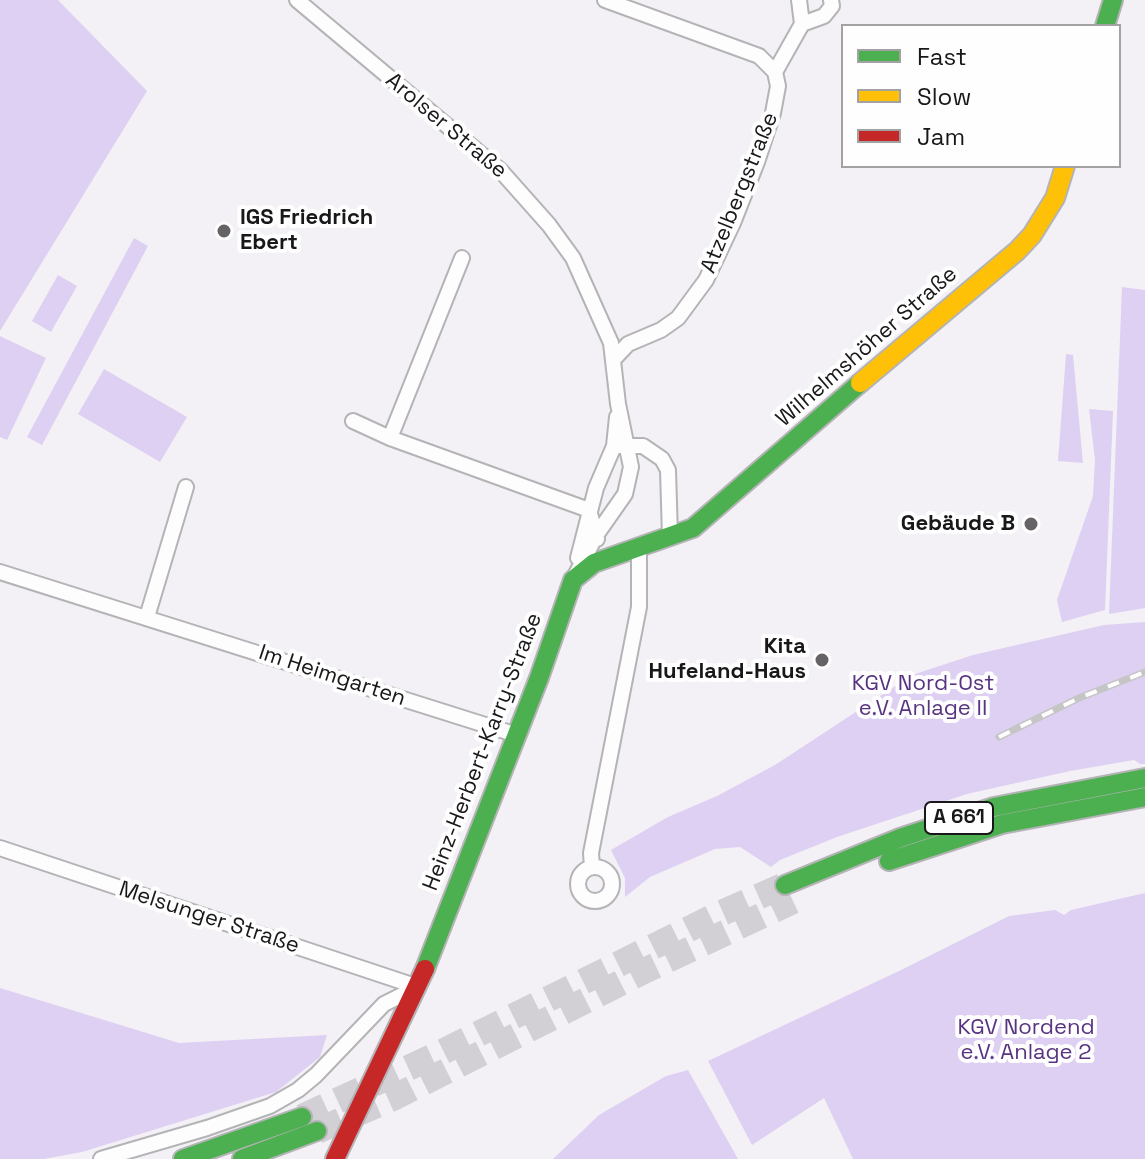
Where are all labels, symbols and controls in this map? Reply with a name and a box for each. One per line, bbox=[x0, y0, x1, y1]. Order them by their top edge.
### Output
legend bbox=[841, 24, 1121, 168]
text: Fast bbox=[917, 41, 967, 72]
street label: Arolser Straße bbox=[380, 68, 512, 184]
text: Slow bbox=[917, 81, 971, 112]
street label: Atzelbergstraße bbox=[696, 109, 784, 277]
text: Jam bbox=[917, 121, 965, 152]
place label: IGS Friedrich Ebert bbox=[240, 205, 373, 256]
marker: IGS Friedrich Ebert bbox=[215, 222, 233, 240]
street label: Wilhelmshöher Straße bbox=[771, 261, 963, 433]
place label: Gebäude B bbox=[901, 511, 1015, 537]
marker: Gebäude B bbox=[1022, 515, 1040, 533]
street label: Heinz-Herbert-Karry-Straße bbox=[418, 609, 548, 895]
place label: Kita Hufeland-Haus bbox=[649, 634, 806, 686]
street label: Im Heimgarten bbox=[255, 640, 409, 712]
marker: Kita Hufeland-Haus bbox=[813, 651, 831, 669]
park label: KGV Nord-Ost e.V. Anlage II bbox=[852, 671, 994, 722]
road number: A 661 bbox=[925, 802, 993, 834]
street label: Melsunger Straße bbox=[115, 876, 303, 960]
park label: KGV Nordend e.V. Anlage 2 bbox=[957, 1015, 1095, 1066]

